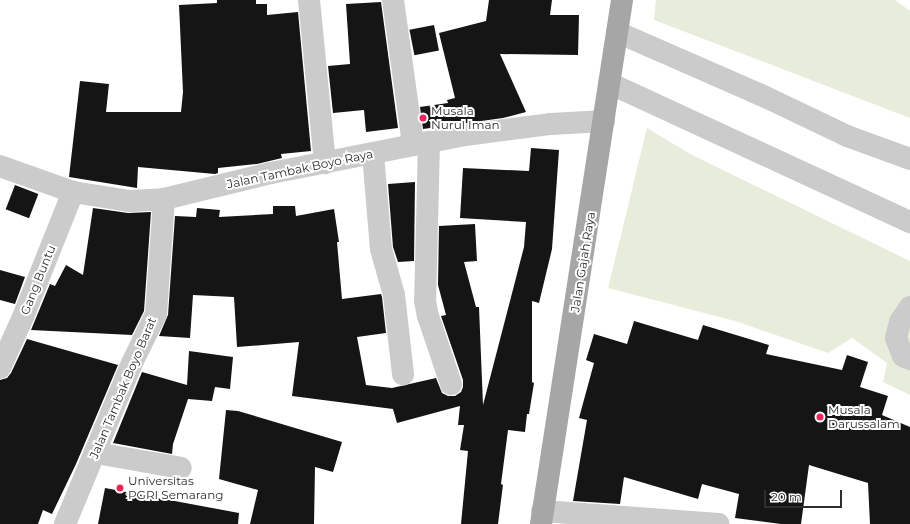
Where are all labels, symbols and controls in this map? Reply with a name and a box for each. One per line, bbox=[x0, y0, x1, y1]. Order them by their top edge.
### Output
place label: Musala Nurul Iman bbox=[431, 104, 500, 132]
marker: Musala Nurul Iman bbox=[418, 113, 428, 123]
street label: Jalan Tambak Boyo Raya bbox=[226, 146, 374, 192]
street label: Jalan Gajah Raya bbox=[568, 211, 598, 313]
street label: Gang Buntu bbox=[17, 243, 59, 317]
street label: Jalan Tambak Boyo Barat bbox=[87, 315, 159, 461]
place label: Musala Darussalam bbox=[828, 403, 900, 431]
marker: Musala Darussalam bbox=[815, 412, 825, 422]
place label: Universitas PGRI Semarang bbox=[128, 474, 224, 502]
scale bar bbox=[766, 482, 844, 508]
marker: Universitas PGRI Semarang bbox=[115, 483, 125, 493]
text: 20 m bbox=[771, 489, 802, 504]

